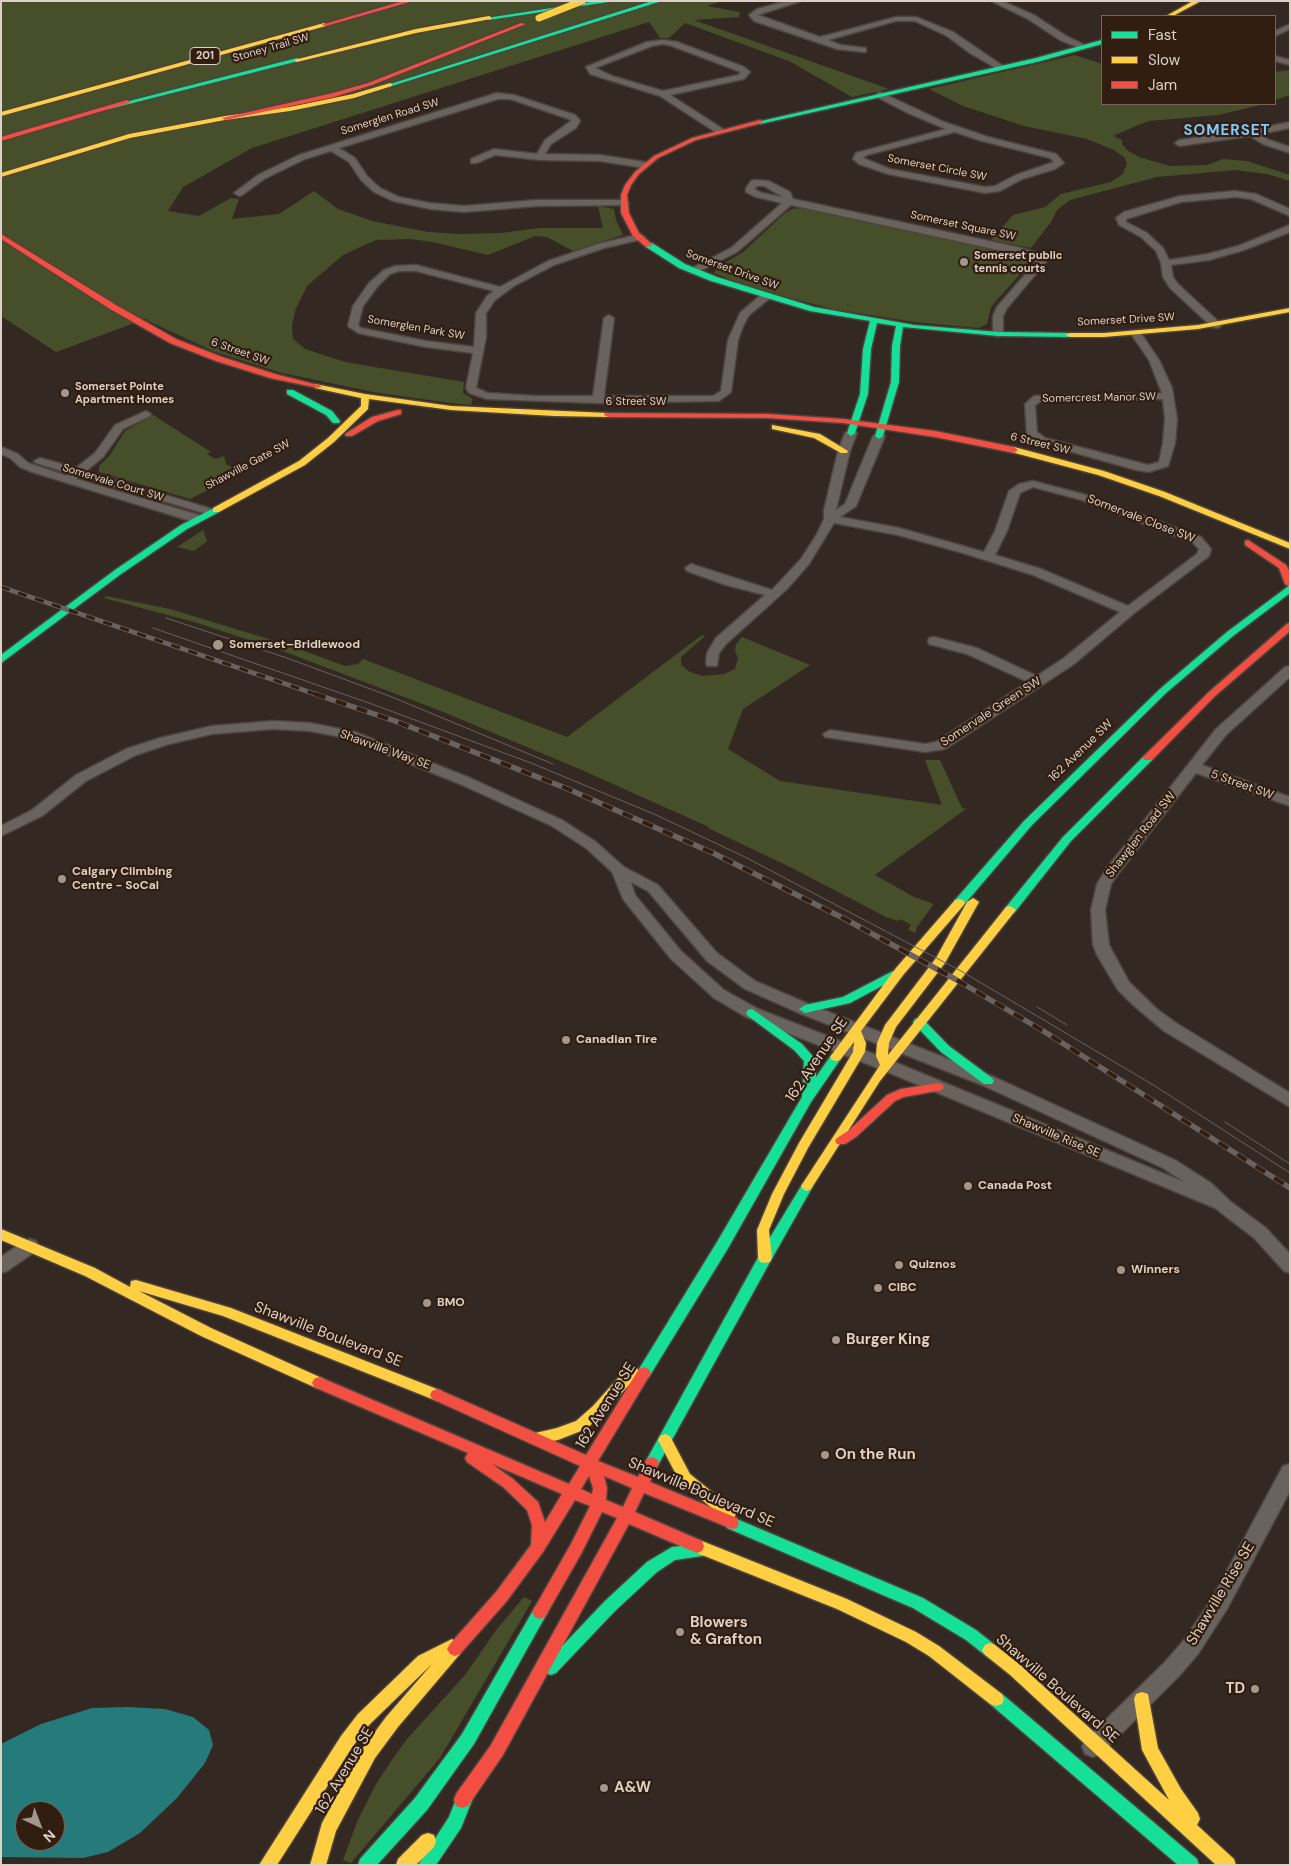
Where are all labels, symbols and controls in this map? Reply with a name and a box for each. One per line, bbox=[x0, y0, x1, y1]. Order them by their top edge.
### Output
legend bbox=[1101, 15, 1276, 105]
text: Fast bbox=[1148, 25, 1177, 45]
street label: Stoney Trail SW bbox=[231, 31, 311, 65]
road number: 201 bbox=[190, 48, 220, 64]
text: Slow bbox=[1148, 50, 1180, 70]
text: Jam bbox=[1148, 75, 1177, 95]
street label: Somerglen Road SW bbox=[339, 96, 441, 138]
district label: SOMERSET bbox=[1182, 122, 1272, 140]
street label: Somerset Circle SW bbox=[886, 152, 988, 184]
street label: Somerset Square SW bbox=[909, 208, 1017, 244]
street label: Somerset Drive SW bbox=[684, 247, 780, 293]
place label: Somerset public tennis courts bbox=[974, 249, 1062, 275]
marker: Somerset public tennis courts bbox=[958, 256, 970, 268]
street label: Somerset Drive SW bbox=[1077, 311, 1175, 329]
street label: Somerglen Park SW bbox=[366, 313, 466, 343]
street label: 6 Street SW bbox=[209, 336, 271, 368]
place label: Somerset Pointe Apartment Homes bbox=[75, 380, 174, 406]
marker: Somerset Pointe Apartment Homes bbox=[59, 387, 71, 399]
street label: Somercrest Manor SW bbox=[1042, 390, 1156, 406]
street label: 6 Street SW bbox=[606, 395, 666, 409]
street label: 6 Street SW bbox=[1009, 430, 1071, 458]
street label: Shawville Gate SW bbox=[203, 437, 293, 493]
street label: Somervale Court SW bbox=[61, 461, 165, 505]
street label: Somervale Close SW bbox=[1085, 492, 1197, 546]
marker: Somerset–Bridlewood bbox=[211, 638, 225, 652]
place label: Somerset–Bridlewood bbox=[229, 638, 360, 652]
street label: Somervale Green SW bbox=[938, 674, 1044, 750]
street label: 162 Avenue SW bbox=[1046, 717, 1116, 785]
street label: Shawville Way SE bbox=[338, 727, 432, 773]
street label: 5 Street SW bbox=[1208, 767, 1276, 803]
street label: Shawglen Road SW bbox=[1103, 789, 1179, 881]
place label: Calgary Climbing Centre - SoCal bbox=[72, 865, 173, 893]
marker: Calgary Climbing Centre - SoCal bbox=[56, 873, 68, 885]
street label: 162 Avenue SE bbox=[782, 1014, 852, 1106]
place label: Canadian Tire bbox=[576, 1033, 657, 1047]
marker: Canadian Tire bbox=[560, 1034, 572, 1046]
street label: Shawville Rise SE bbox=[1010, 1111, 1102, 1161]
place label: Canada Post bbox=[978, 1179, 1052, 1193]
marker: Canada Post bbox=[962, 1180, 974, 1192]
place label: Quiznos bbox=[909, 1258, 956, 1272]
marker: Quiznos bbox=[893, 1259, 905, 1271]
place label: Winners bbox=[1131, 1263, 1180, 1277]
marker: Winners bbox=[1115, 1264, 1127, 1276]
place label: CIBC bbox=[888, 1281, 917, 1295]
marker: CIBC bbox=[872, 1282, 884, 1294]
place label: BMO bbox=[437, 1296, 465, 1310]
marker: BMO bbox=[421, 1297, 433, 1309]
street label: Shawville Boulevard SE bbox=[251, 1298, 405, 1372]
place label: Burger King bbox=[846, 1331, 930, 1349]
marker: Burger King bbox=[830, 1334, 842, 1346]
street label: 162 Avenue SE bbox=[572, 1359, 640, 1453]
place label: On the Run bbox=[835, 1446, 916, 1464]
marker: On the Run bbox=[819, 1449, 831, 1461]
street label: Shawville Boulevard SE bbox=[625, 1454, 777, 1532]
street label: Shawville Rise SE bbox=[1183, 1539, 1259, 1649]
place label: Blowers & Grafton bbox=[690, 1614, 762, 1649]
marker: Blowers & Grafton bbox=[674, 1626, 686, 1638]
street label: Shawville Boulevard SE bbox=[992, 1631, 1122, 1747]
place label: TD bbox=[1225, 1680, 1245, 1698]
marker: TD bbox=[1249, 1683, 1261, 1695]
street label: 162 Avenue SE bbox=[312, 1724, 378, 1818]
place label: A&W bbox=[614, 1779, 651, 1797]
marker: A&W bbox=[598, 1782, 610, 1794]
north arrow bbox=[15, 1801, 65, 1851]
text: N bbox=[40, 1826, 59, 1846]

